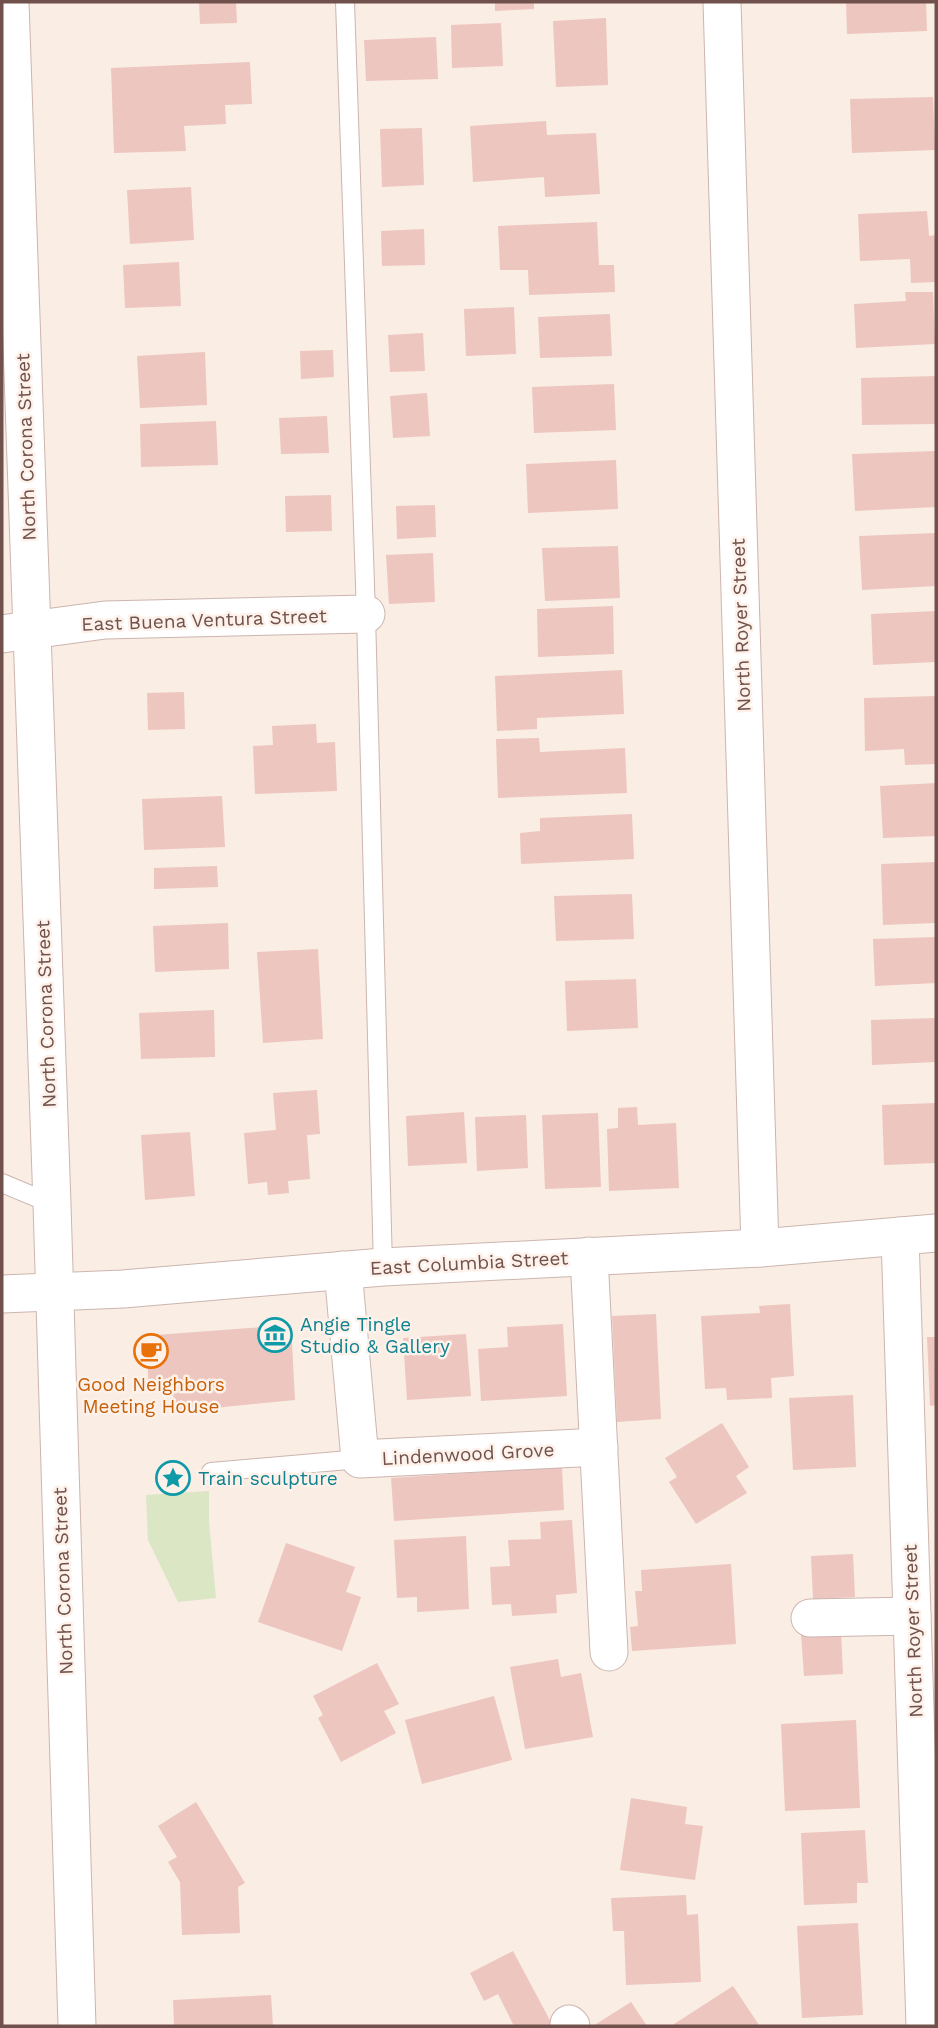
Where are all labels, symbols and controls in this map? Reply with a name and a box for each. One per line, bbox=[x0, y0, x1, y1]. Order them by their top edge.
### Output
street label: North Corona Street bbox=[11, 353, 41, 541]
street label: North Royer Street bbox=[726, 538, 756, 712]
street label: East Buena Ventura Street bbox=[81, 604, 327, 636]
street label: North Corona Street bbox=[31, 920, 61, 1108]
street label: East Columbia Street bbox=[369, 1246, 569, 1280]
place label: Angie Tingle Studio & Gallery bbox=[300, 1313, 450, 1358]
museum icon: Angie Tingle Studio & Gallery bbox=[256, 1316, 294, 1354]
cafe icon: Good Neighbors Meeting House bbox=[132, 1332, 170, 1370]
place label: Good Neighbors Meeting House bbox=[77, 1373, 225, 1418]
street label: Lindenwood Grove bbox=[381, 1438, 555, 1470]
place icon: Train sculpture bbox=[154, 1459, 192, 1497]
place label: Train sculpture bbox=[198, 1467, 338, 1490]
street label: North Corona Street bbox=[48, 1487, 78, 1675]
street label: North Royer Street bbox=[898, 1544, 928, 1718]

